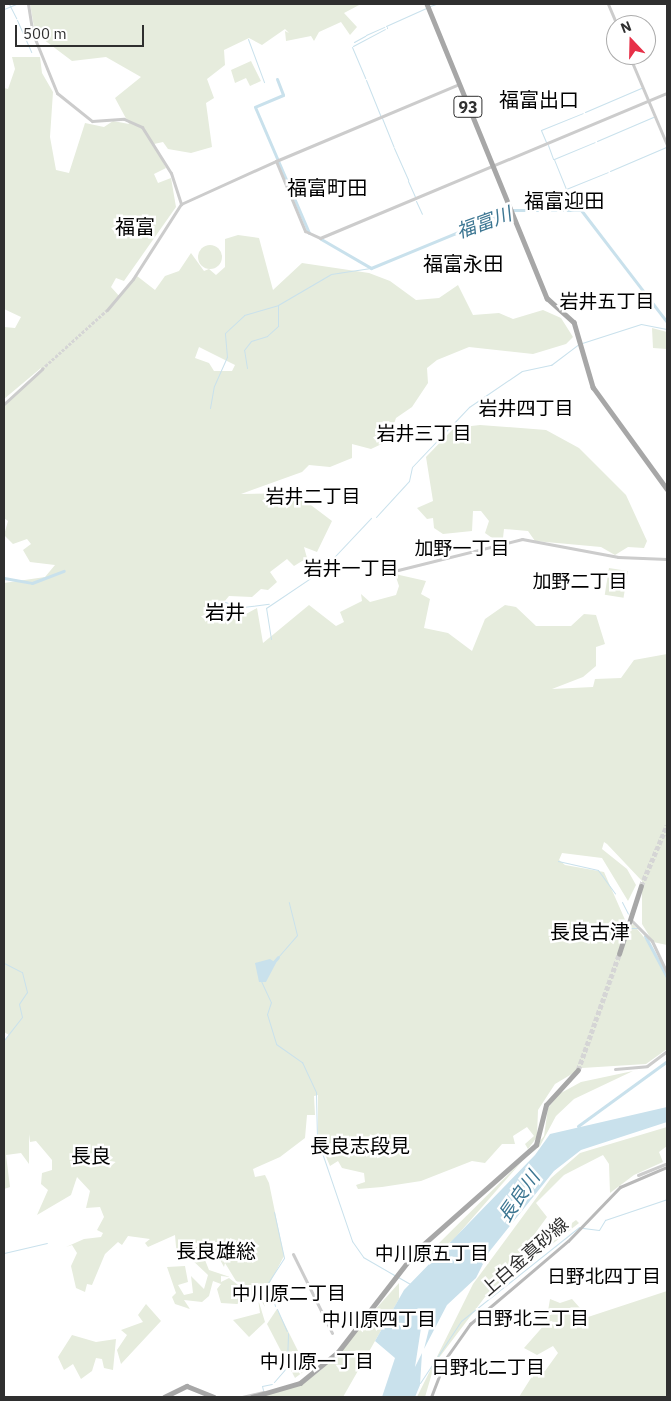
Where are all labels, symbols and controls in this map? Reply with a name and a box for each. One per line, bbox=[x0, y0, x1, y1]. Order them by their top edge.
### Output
scale bar bbox=[18, 15, 146, 47]
north arrow bbox=[606, 15, 656, 65]
text: N bbox=[618, 17, 634, 37]
text: 500 m bbox=[23, 24, 67, 43]
district label: 福富出口 bbox=[499, 87, 579, 111]
road number: 93 bbox=[453, 94, 483, 120]
district label: 福富町田 bbox=[287, 175, 367, 199]
district label: 福富迎田 bbox=[524, 188, 604, 212]
water label: 福富川 bbox=[453, 203, 515, 243]
district label: 福富 bbox=[115, 214, 155, 238]
district label: 福富永田 bbox=[423, 251, 503, 275]
district label: 岩井五丁目 bbox=[560, 291, 654, 313]
district label: 岩井四丁目 bbox=[479, 398, 573, 420]
district label: 岩井三丁目 bbox=[377, 423, 471, 445]
district label: 岩井二丁目 bbox=[266, 486, 360, 508]
district label: 加野一丁目 bbox=[415, 538, 509, 560]
district label: 岩井一丁目 bbox=[304, 558, 398, 580]
district label: 加野二丁目 bbox=[533, 571, 627, 593]
district label: 岩井 bbox=[205, 599, 245, 623]
district label: 長良古津 bbox=[550, 919, 630, 943]
district label: 長良志段見 bbox=[310, 1133, 410, 1157]
district label: 長良 bbox=[71, 1143, 111, 1167]
water label: 長良川 bbox=[493, 1167, 545, 1227]
street label: 上白金真砂線 bbox=[477, 1213, 573, 1301]
district label: 長良雄総 bbox=[176, 1238, 256, 1262]
district label: 中川原五丁目 bbox=[375, 1243, 489, 1265]
district label: 日野北四丁目 bbox=[547, 1266, 661, 1288]
district label: 中川原二丁目 bbox=[232, 1283, 346, 1305]
district label: 日野北三丁目 bbox=[475, 1308, 589, 1330]
district label: 中川原四丁目 bbox=[322, 1309, 436, 1331]
district label: 中川原一丁目 bbox=[260, 1351, 374, 1373]
district label: 日野北二丁目 bbox=[431, 1357, 545, 1379]

